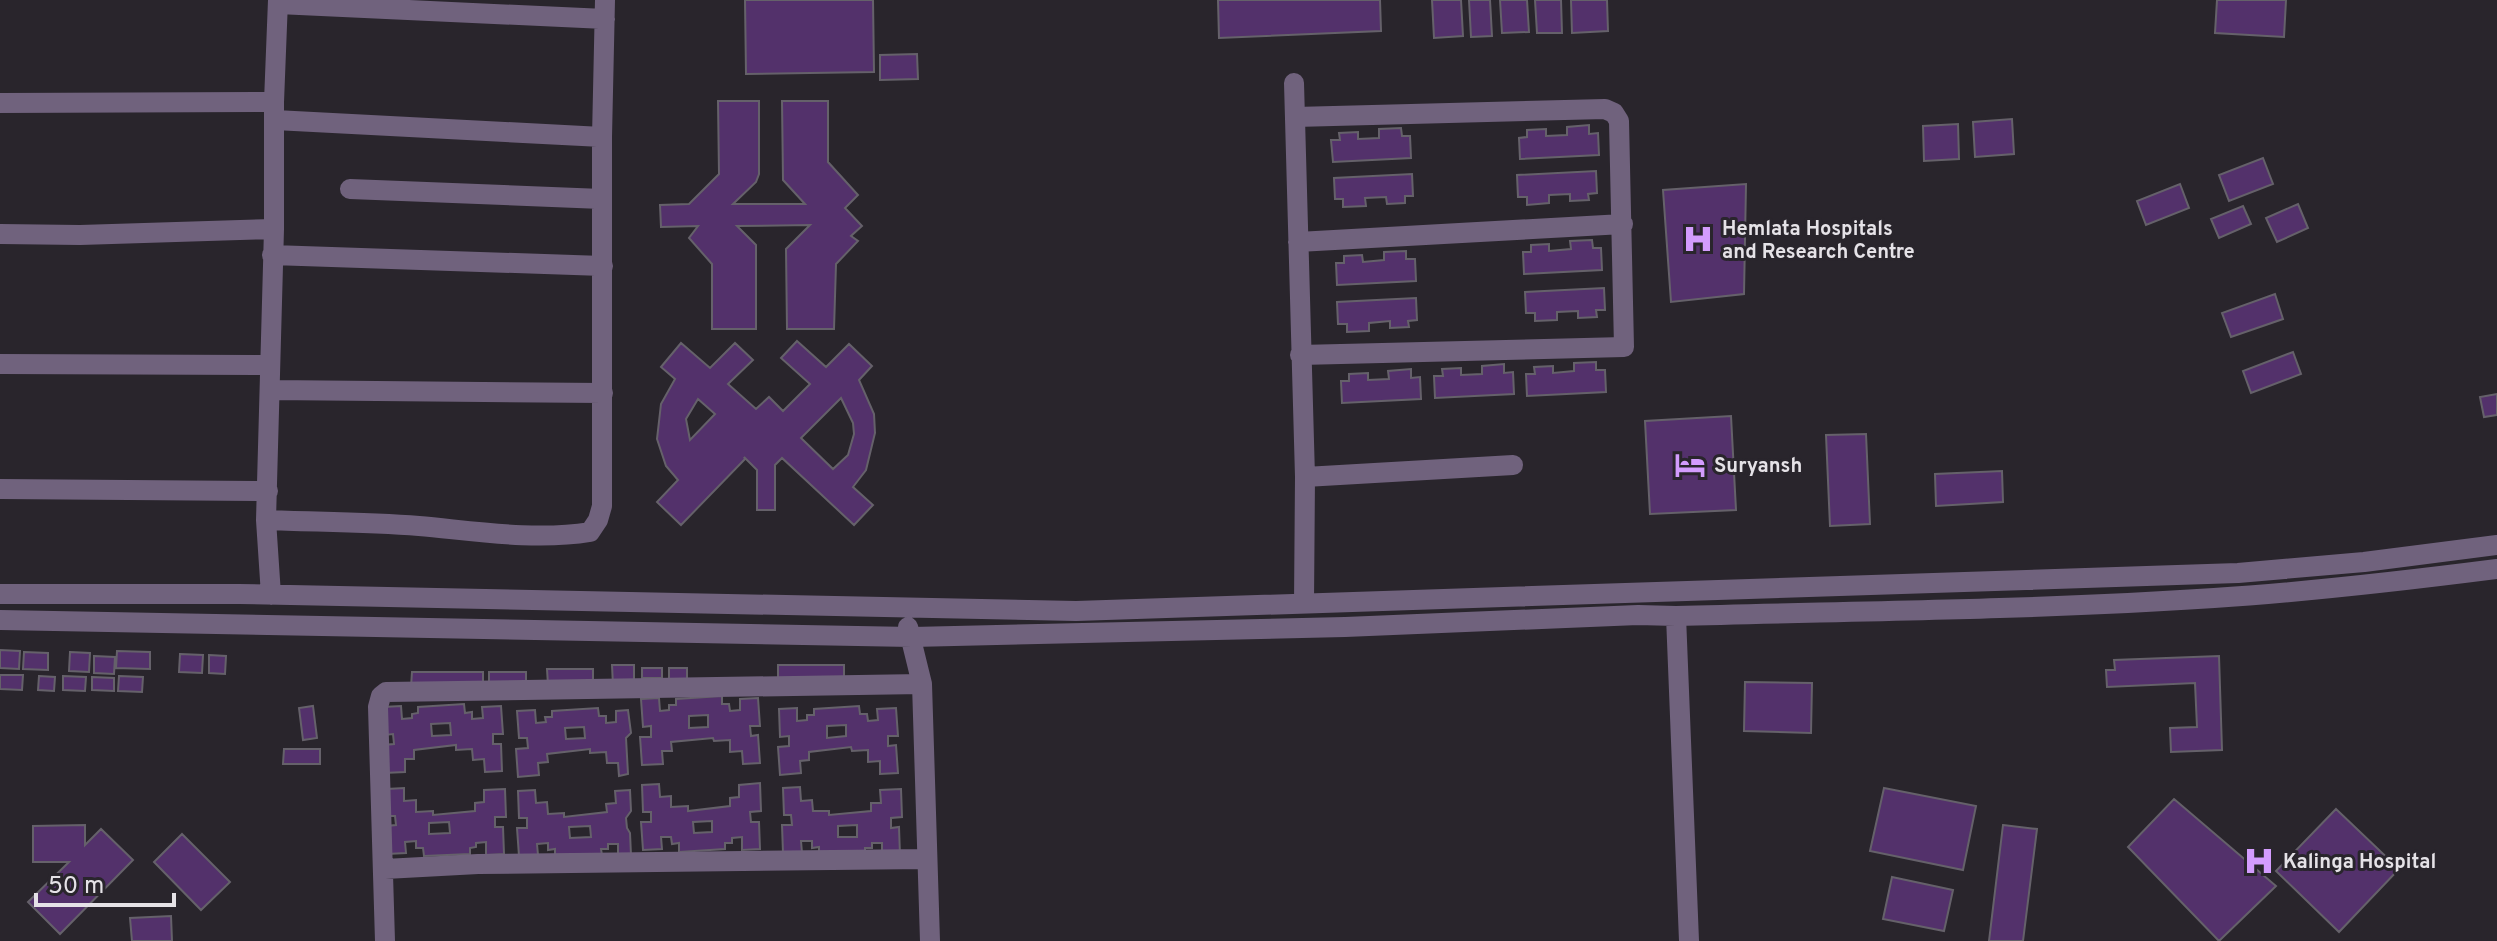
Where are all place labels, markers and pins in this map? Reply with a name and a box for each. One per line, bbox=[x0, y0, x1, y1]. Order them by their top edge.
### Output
place label: Hemlata Hospitals and Research Centre bbox=[1722, 217, 1915, 266]
hospital icon: Hemlata Hospitals and Research Centre bbox=[1681, 222, 1715, 256]
hotel icon: Suryansh bbox=[1673, 448, 1707, 482]
place label: Suryansh bbox=[1714, 454, 1802, 480]
hospital icon: Kalinga Hospital bbox=[2242, 844, 2276, 878]
place label: Kalinga Hospital bbox=[2283, 850, 2436, 876]

